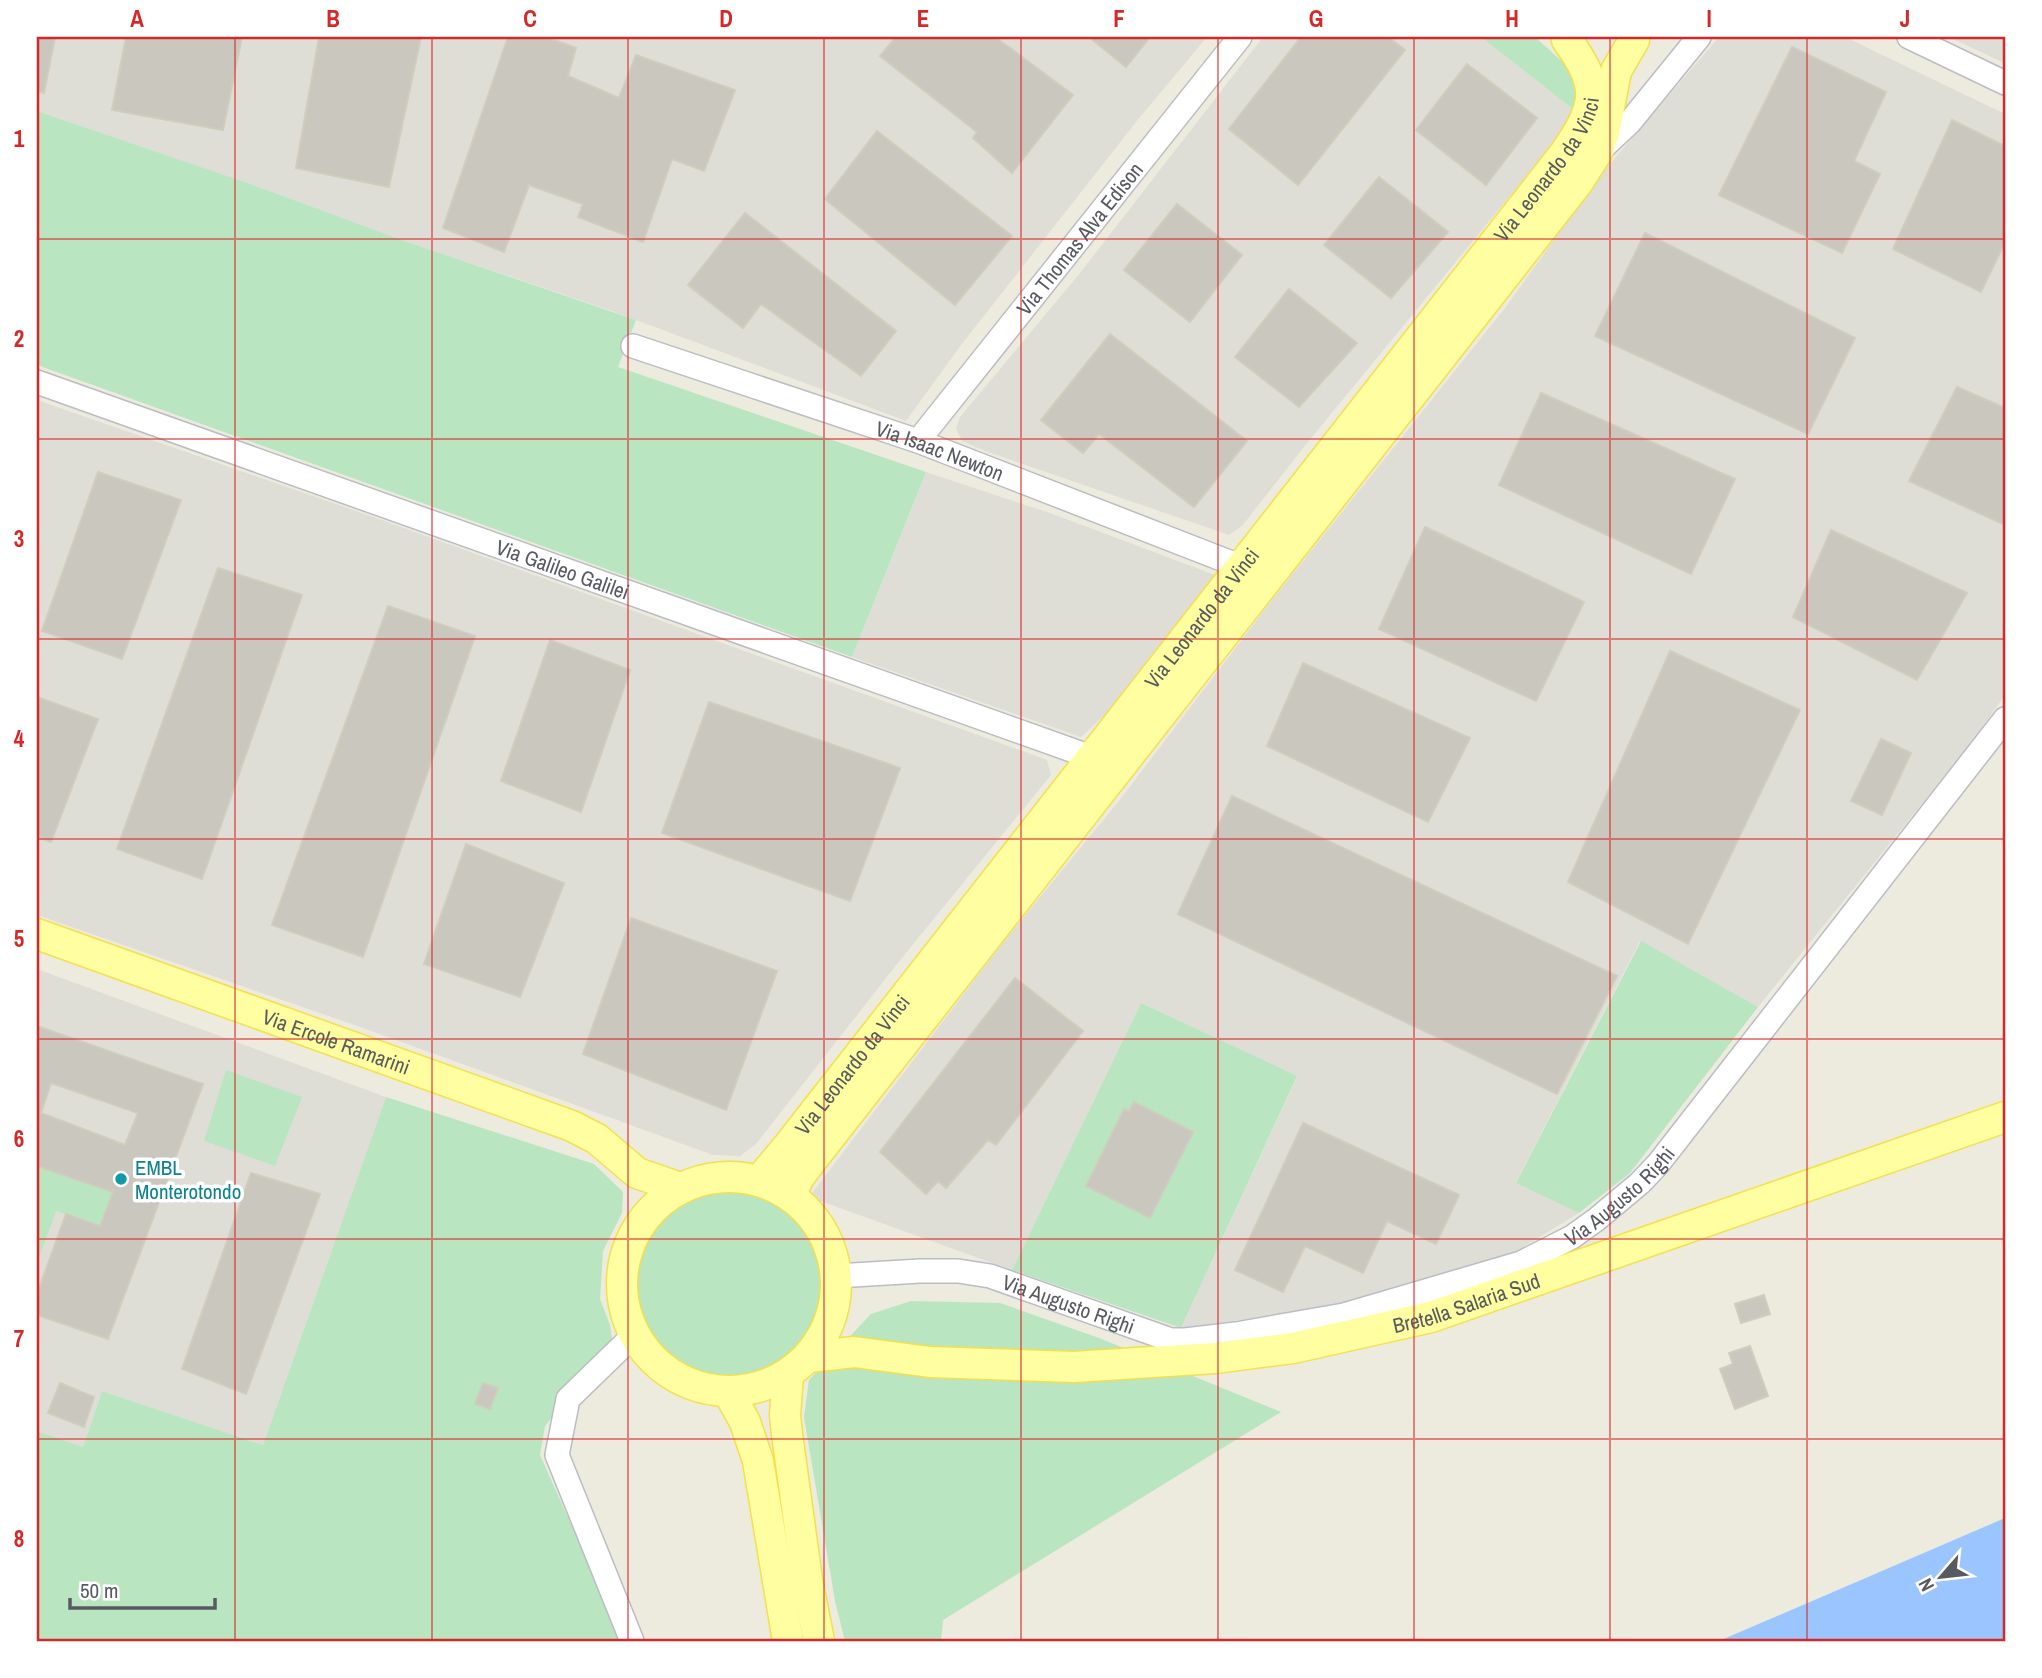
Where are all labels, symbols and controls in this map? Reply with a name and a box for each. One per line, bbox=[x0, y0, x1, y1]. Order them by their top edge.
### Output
text: A bbox=[130, 3, 144, 34]
text: B bbox=[326, 3, 340, 34]
text: C bbox=[523, 3, 537, 34]
text: D bbox=[719, 3, 733, 34]
text: E bbox=[917, 3, 929, 34]
text: F bbox=[1113, 3, 1125, 34]
text: G bbox=[1309, 3, 1323, 34]
text: H bbox=[1505, 3, 1519, 34]
text: I bbox=[1706, 3, 1712, 34]
text: J bbox=[1900, 3, 1910, 34]
street label: Via Leonardo da Vinci bbox=[1487, 96, 1606, 248]
text: 1 bbox=[14, 123, 25, 154]
street label: Via Thomas Alva Edison bbox=[1009, 156, 1149, 321]
text: 2 bbox=[14, 323, 24, 354]
street label: Via Isaac Newton bbox=[872, 413, 1008, 487]
text: 3 bbox=[14, 523, 24, 554]
street label: Via Galileo Galilei bbox=[492, 532, 633, 606]
street label: Via Leonardo da Vinci bbox=[1137, 542, 1265, 694]
text: 4 bbox=[14, 723, 25, 754]
text: 5 bbox=[14, 923, 24, 954]
street label: Via Leonardo da Vinci bbox=[788, 988, 916, 1141]
street label: Via Ercole Ramarini bbox=[259, 1002, 414, 1081]
text: 6 bbox=[14, 1123, 24, 1154]
street label: Via Augusto Righi bbox=[1560, 1140, 1681, 1253]
place label: EMBL Monterotondo bbox=[135, 1153, 241, 1206]
marker: EMBL Monterotondo bbox=[113, 1171, 129, 1187]
street label: Bretella Salaria Sud bbox=[1390, 1266, 1544, 1340]
street label: Via Augusto Righi bbox=[998, 1267, 1139, 1341]
text: 7 bbox=[14, 1323, 24, 1354]
text: 8 bbox=[14, 1523, 24, 1554]
north arrow bbox=[1906, 1542, 1976, 1612]
scale bar bbox=[70, 1566, 215, 1610]
text: N bbox=[1912, 1574, 1940, 1596]
text: 50 m bbox=[80, 1576, 118, 1605]

